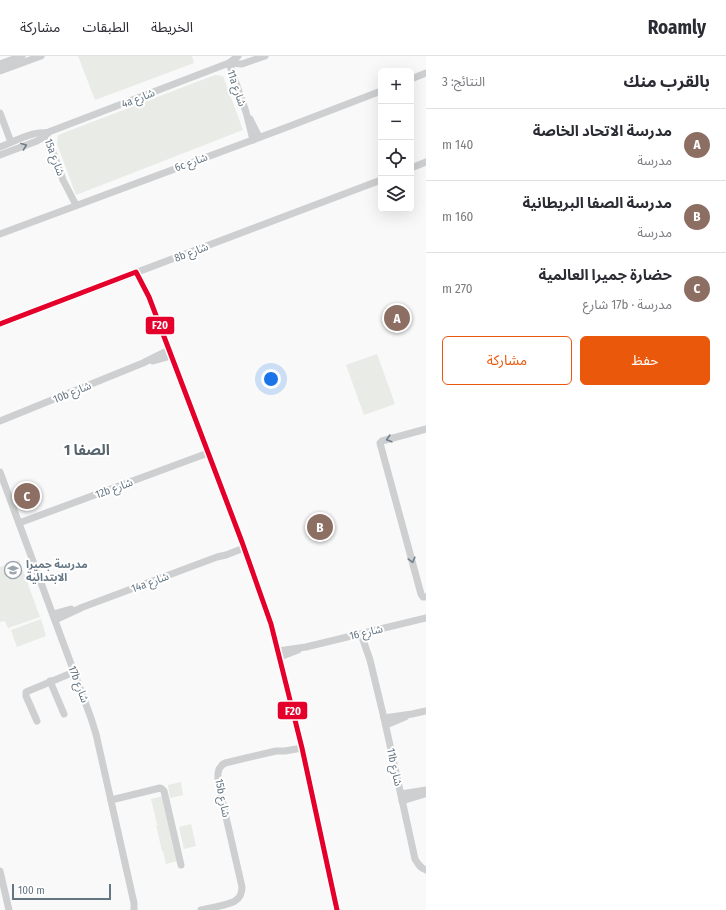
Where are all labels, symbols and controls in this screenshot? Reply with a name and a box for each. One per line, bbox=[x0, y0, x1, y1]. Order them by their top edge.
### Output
text: Roamly bbox=[648, 16, 706, 39]
text: مشاركة bbox=[20, 19, 60, 36]
text: الطبقات bbox=[82, 19, 129, 36]
text: الخريطة bbox=[151, 19, 193, 36]
street label: 11a شارع bbox=[223, 68, 249, 109]
map controls bbox=[378, 68, 414, 212]
button: + bbox=[378, 68, 414, 104]
text: بالقرب منك bbox=[624, 71, 710, 92]
text: النتائج: 3 bbox=[442, 74, 485, 89]
street label: 4a شارع bbox=[120, 86, 157, 112]
button: − bbox=[378, 104, 414, 140]
text: مدرسة الاتحاد الخاصة bbox=[533, 122, 672, 140]
street label: 15a شارع bbox=[41, 137, 67, 178]
text: 140 m bbox=[442, 137, 473, 152]
text: A bbox=[693, 137, 701, 152]
button: locate bbox=[378, 140, 414, 176]
one-way arrow bbox=[21, 142, 28, 150]
street label: 6c شارع bbox=[173, 150, 210, 175]
text: مدرسة bbox=[637, 153, 672, 168]
button: layers bbox=[378, 176, 414, 212]
text: مدرسة الصفا البريطانية bbox=[522, 194, 672, 212]
text: 160 m bbox=[442, 209, 473, 224]
text: B bbox=[693, 209, 701, 224]
text: مدرسة bbox=[637, 225, 672, 240]
street label: 8b شارع bbox=[172, 240, 211, 266]
text: حضارة جميرا العالمية bbox=[539, 266, 672, 284]
text: 270 m bbox=[442, 281, 473, 296]
text: C bbox=[694, 281, 700, 296]
text: مدرسة · 17b شارع bbox=[583, 297, 672, 312]
pin: A bbox=[384, 303, 410, 333]
line badge: F20 bbox=[145, 316, 175, 335]
text: F20 bbox=[152, 319, 168, 332]
button: مشاركة bbox=[442, 336, 572, 385]
button: حفظ bbox=[580, 336, 710, 385]
your location bbox=[261, 369, 281, 389]
street label: 10b شارع bbox=[51, 379, 94, 407]
one-way arrow bbox=[385, 434, 392, 443]
district label: الصفا 1 bbox=[64, 441, 110, 459]
street label: 12b شارع bbox=[94, 476, 135, 502]
pin: C bbox=[14, 481, 40, 511]
pin: B bbox=[307, 512, 333, 542]
one-way arrow bbox=[407, 556, 415, 563]
place label: مدرسة جميرا الابتدائية bbox=[26, 558, 88, 584]
school or university icon: مدرسة جميرا الابتدائية bbox=[3, 560, 23, 580]
street label: 14a شارع bbox=[130, 570, 171, 596]
street label: شارع 16 bbox=[348, 622, 385, 644]
street label: 17b شارع bbox=[65, 664, 92, 705]
line badge: F20 bbox=[277, 701, 308, 720]
text: F20 bbox=[285, 705, 301, 718]
street label: 11b شارع bbox=[383, 747, 405, 788]
street label: 15b شارع bbox=[211, 778, 233, 819]
scale bar bbox=[12, 882, 111, 901]
text: 100 m bbox=[18, 884, 45, 897]

